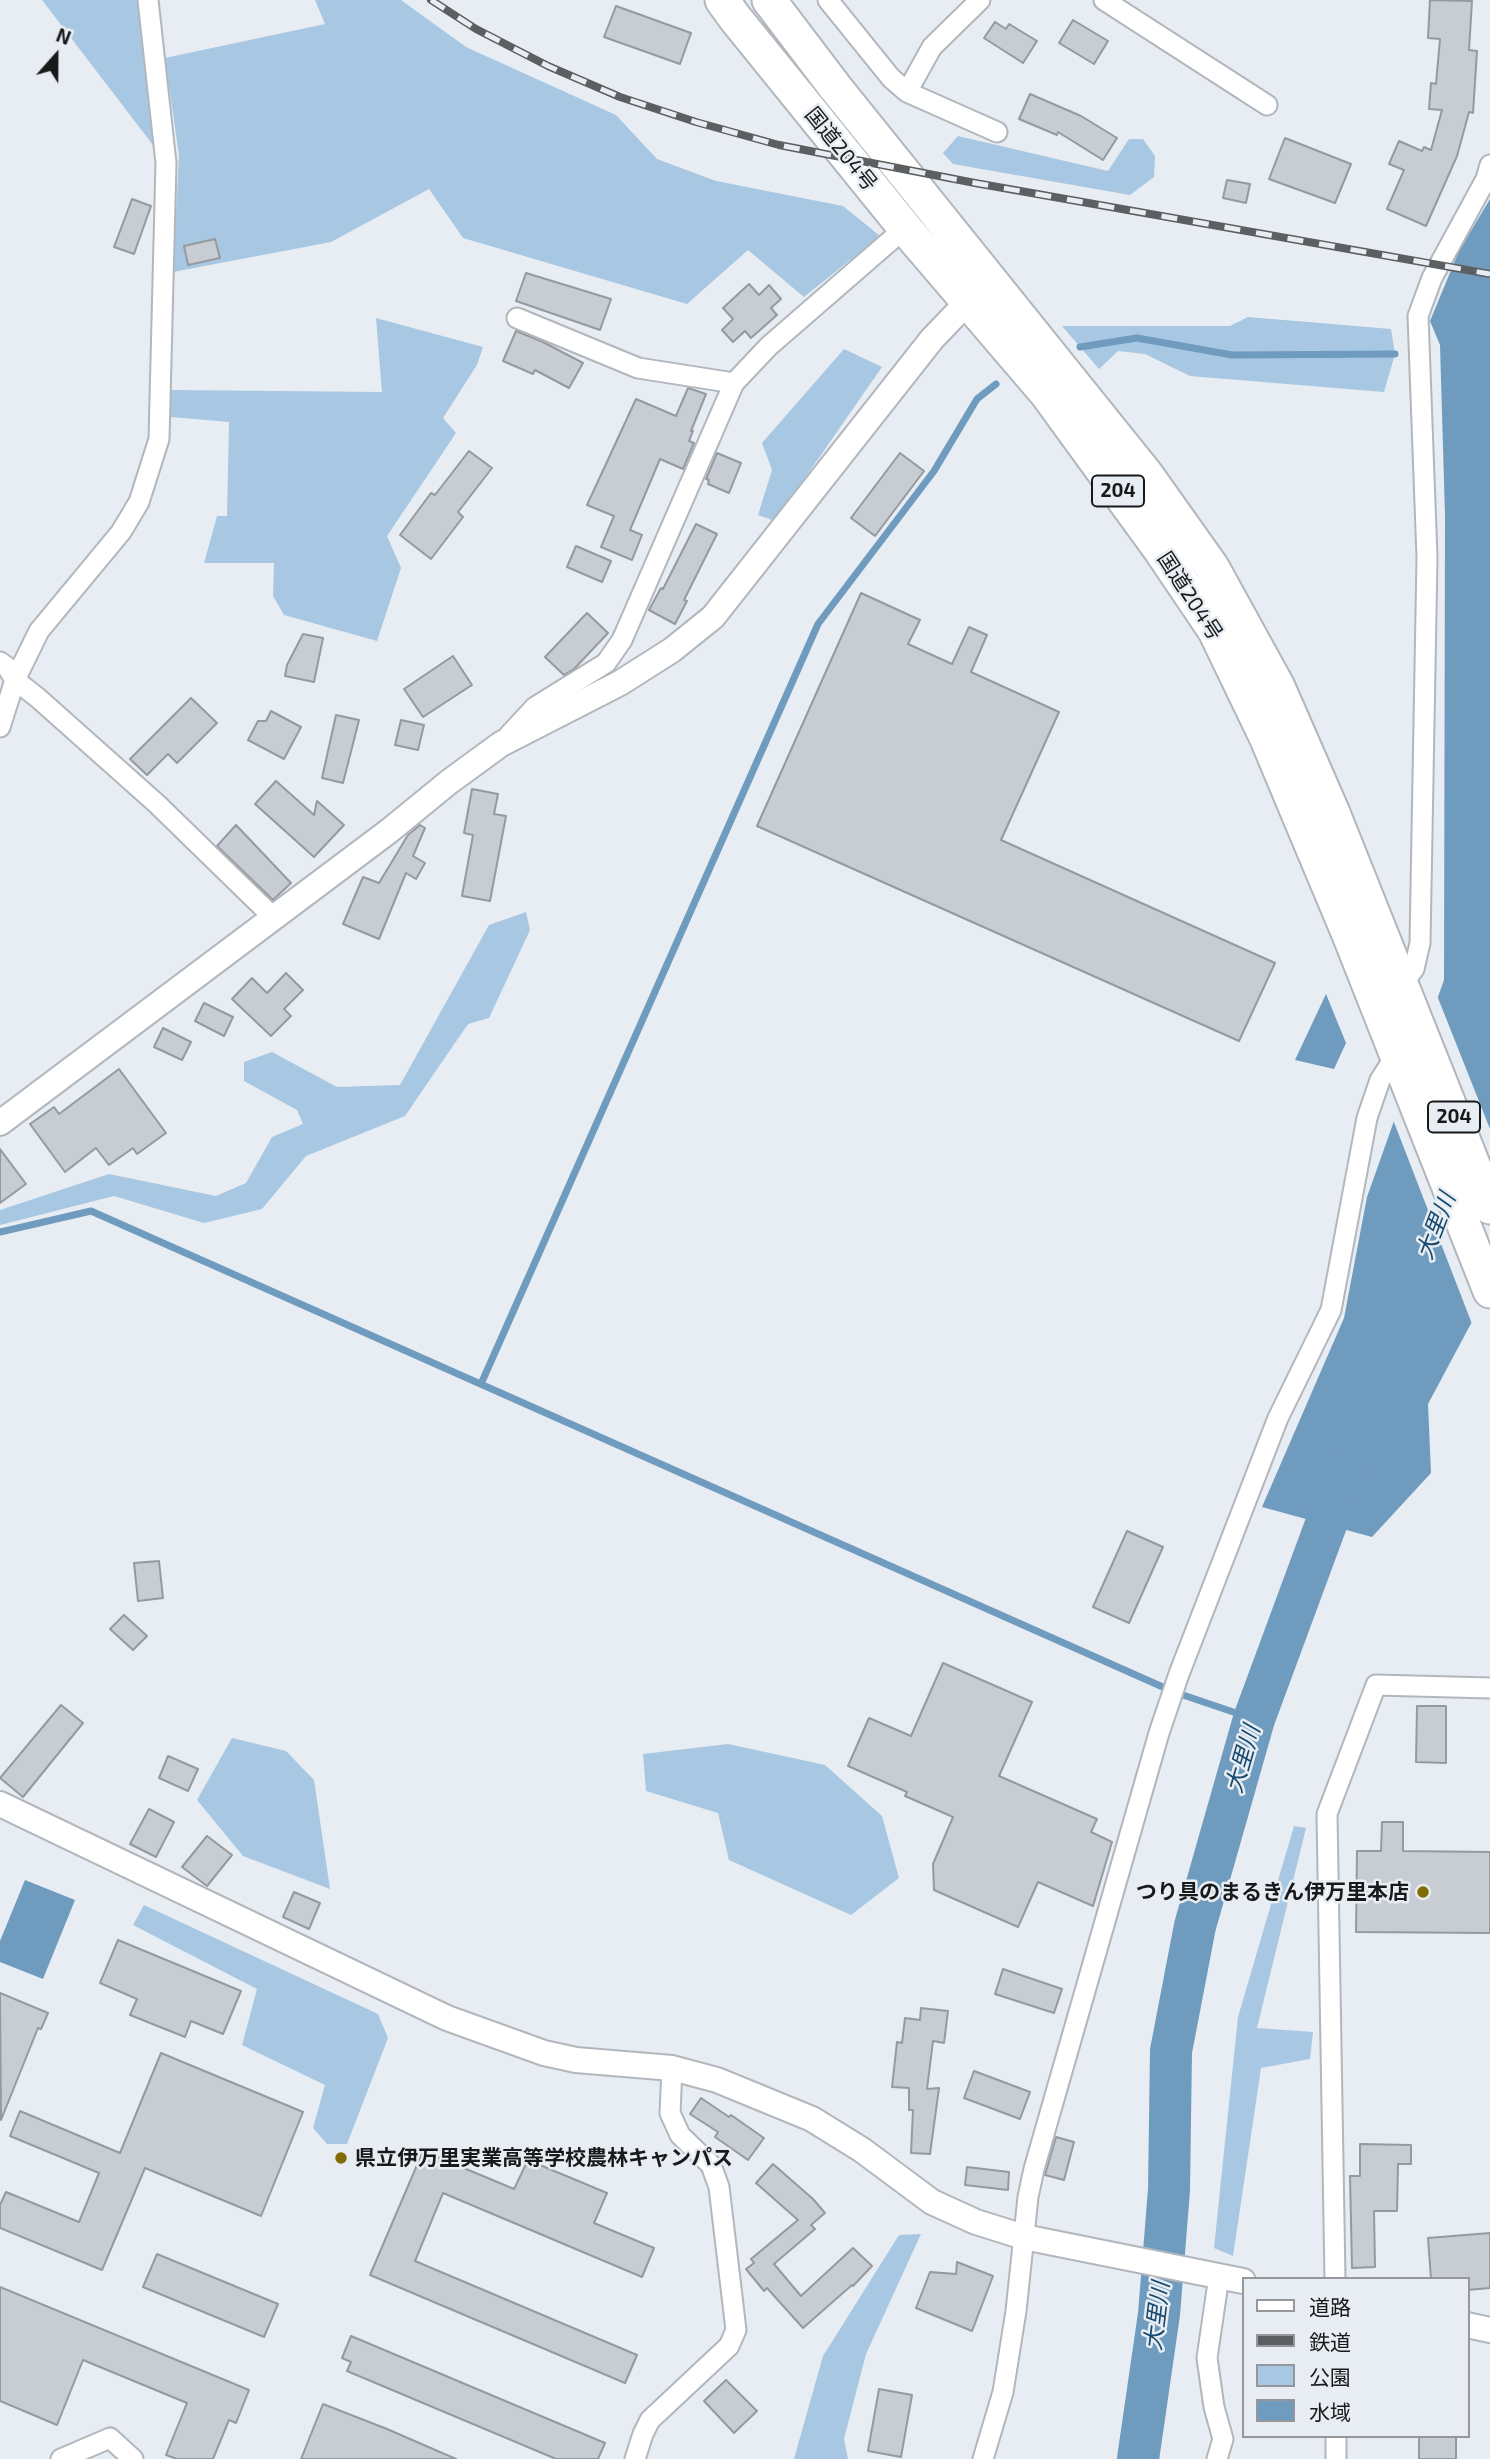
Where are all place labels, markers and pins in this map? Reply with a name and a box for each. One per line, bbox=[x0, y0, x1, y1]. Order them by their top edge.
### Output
place label: つり具のまるきん伊万里本店 bbox=[1136, 1879, 1409, 1905]
marker: つり具のまるきん伊万里本店 bbox=[1415, 1884, 1431, 1900]
place label: 県立伊万里実業高等学校農林キャンパス bbox=[355, 2145, 733, 2171]
marker: 県立伊万里実業高等学校農林キャンパス bbox=[333, 2150, 349, 2166]

